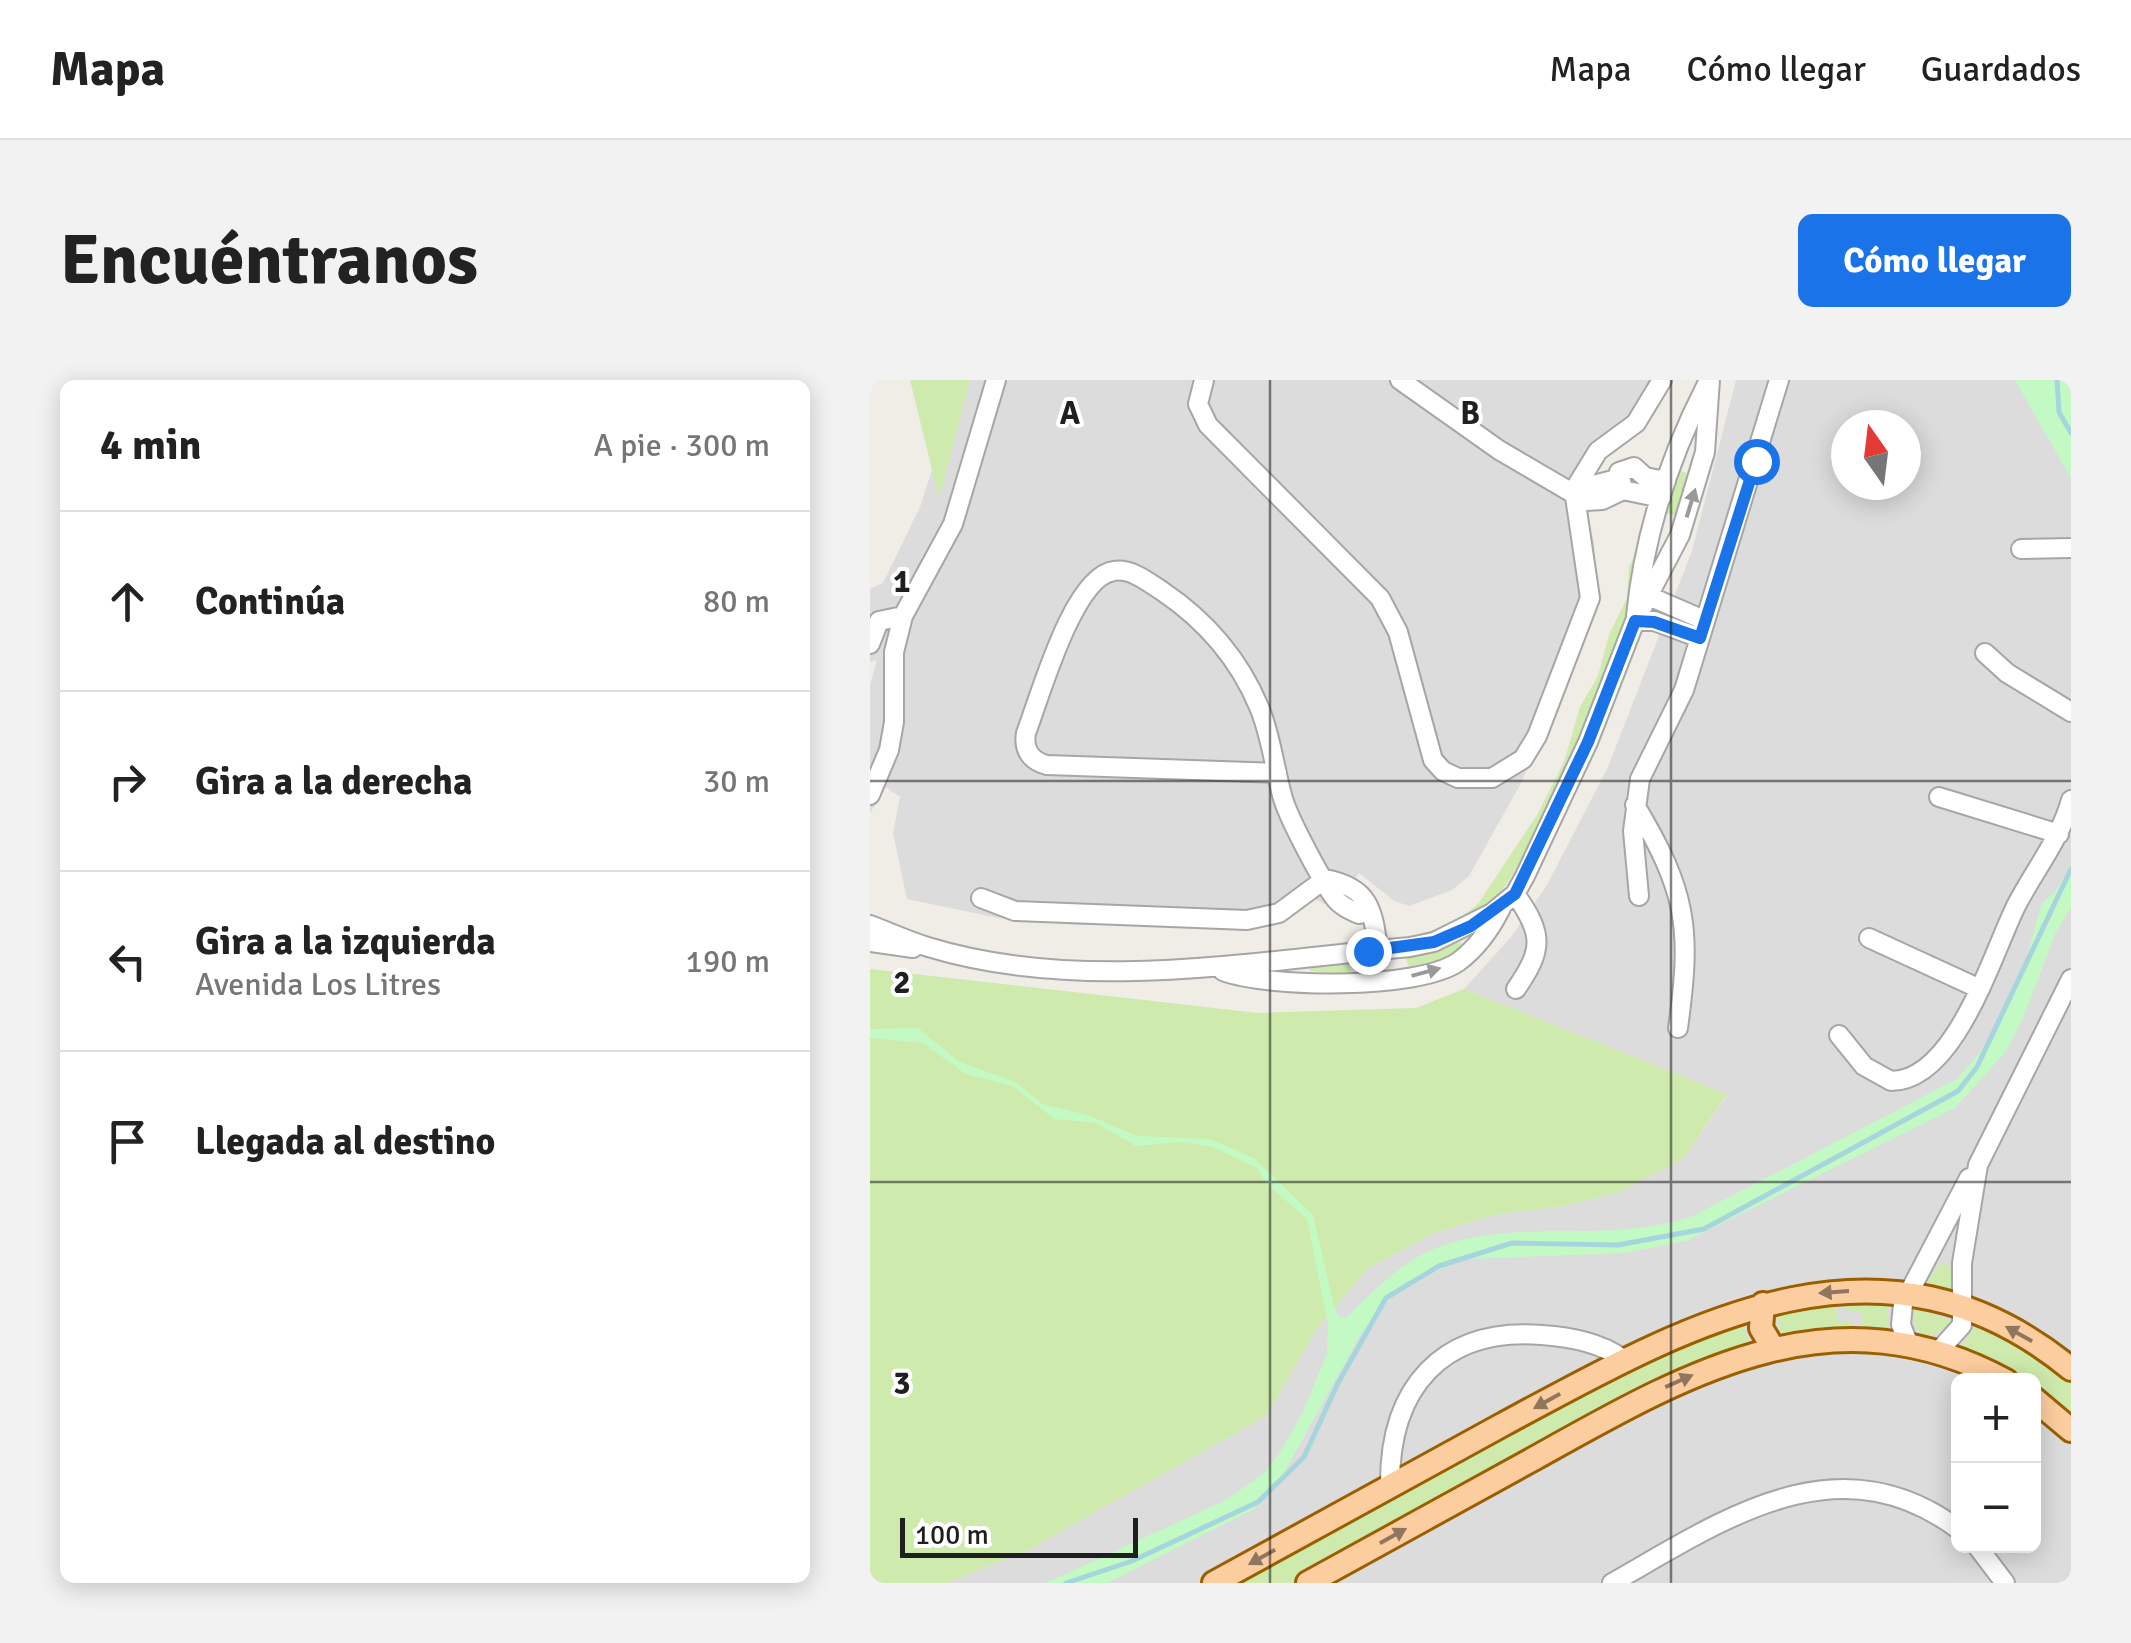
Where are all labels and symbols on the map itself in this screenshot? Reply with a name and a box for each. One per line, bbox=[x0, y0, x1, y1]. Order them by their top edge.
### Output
text: A bbox=[1060, 394, 1081, 433]
text: B bbox=[1460, 394, 1480, 433]
north arrow bbox=[1831, 410, 1921, 500]
route start bbox=[1734, 439, 1780, 485]
one-way arrow bbox=[1684, 488, 1699, 518]
text: 1 bbox=[893, 562, 911, 601]
route end bbox=[1346, 929, 1392, 975]
text: 2 bbox=[893, 963, 911, 1002]
one-way arrow bbox=[1411, 964, 1442, 980]
one-way arrow bbox=[1818, 1284, 1850, 1300]
one-way arrow bbox=[2005, 1325, 2033, 1343]
text: 3 bbox=[893, 1364, 911, 1403]
one-way arrow bbox=[1664, 1373, 1694, 1389]
one-way arrow bbox=[1532, 1392, 1561, 1409]
scale bar bbox=[900, 1513, 1138, 1558]
one-way arrow bbox=[1379, 1528, 1408, 1545]
one-way arrow bbox=[1247, 1548, 1276, 1565]

